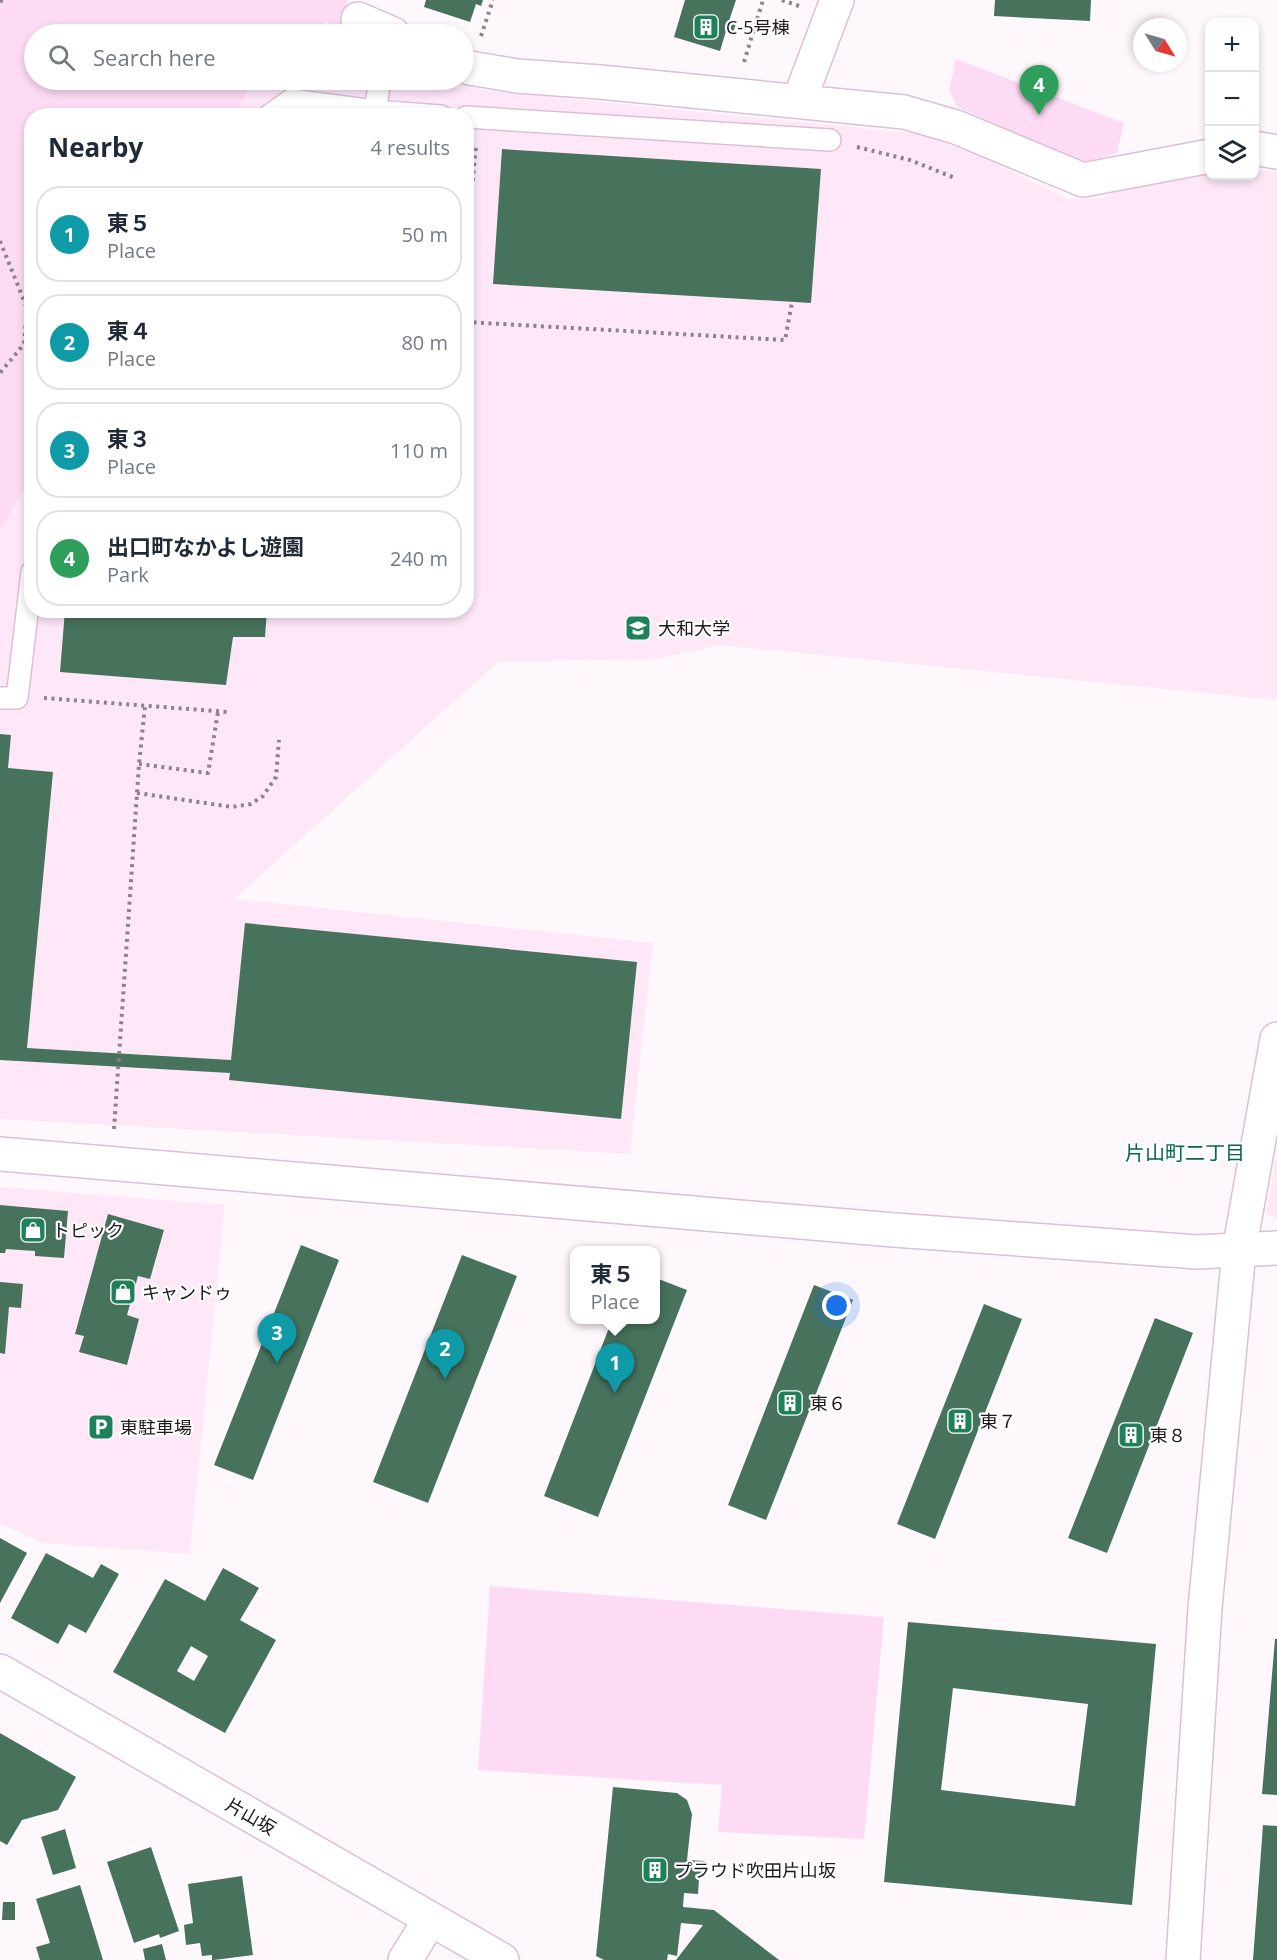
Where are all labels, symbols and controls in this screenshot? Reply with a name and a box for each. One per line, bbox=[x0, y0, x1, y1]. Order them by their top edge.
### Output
building icon: C-5号棟 bbox=[691, 12, 721, 42]
place label: C-5号棟 bbox=[726, 15, 789, 39]
north arrow bbox=[1133, 18, 1187, 72]
map controls bbox=[1205, 18, 1259, 180]
button: + bbox=[1205, 18, 1259, 72]
search box bbox=[24, 24, 474, 90]
icon: search bbox=[45, 41, 78, 74]
text: Search here bbox=[93, 42, 216, 72]
pin: 4 bbox=[1020, 66, 1058, 115]
button: − bbox=[1205, 72, 1259, 126]
button: layers bbox=[1205, 126, 1259, 180]
text: Nearby bbox=[48, 129, 143, 165]
text: 4 results bbox=[370, 134, 450, 161]
text: 東５ bbox=[107, 207, 151, 237]
text: 1 bbox=[64, 221, 75, 248]
text: 50 m bbox=[401, 221, 448, 248]
text: Place bbox=[107, 237, 156, 264]
text: 東４ bbox=[107, 315, 151, 345]
text: 2 bbox=[64, 329, 75, 356]
text: 80 m bbox=[401, 329, 448, 356]
text: Place bbox=[107, 345, 156, 372]
text: 東３ bbox=[107, 423, 151, 453]
text: 3 bbox=[64, 437, 75, 464]
text: 110 m bbox=[390, 437, 448, 464]
text: Place bbox=[107, 453, 156, 480]
text: 出口町なかよし遊園 bbox=[107, 531, 304, 561]
text: 4 bbox=[64, 545, 75, 572]
text: 240 m bbox=[390, 545, 448, 572]
text: Park bbox=[107, 561, 149, 588]
school or university icon: 大和大学 bbox=[623, 613, 653, 643]
place label: 大和大学 bbox=[658, 616, 730, 640]
district label: 片山町二丁目 bbox=[1125, 1139, 1245, 1166]
shop icon: トピック bbox=[18, 1215, 48, 1245]
place label: トピック bbox=[52, 1218, 124, 1242]
popup bbox=[570, 1246, 660, 1324]
text: 東５ bbox=[590, 1258, 635, 1288]
shop icon: キャンドゥ bbox=[108, 1277, 138, 1307]
place label: キャンドゥ bbox=[142, 1280, 232, 1304]
text: Place bbox=[590, 1288, 640, 1315]
your location bbox=[822, 1291, 851, 1320]
pin: 3 bbox=[258, 1314, 296, 1363]
pin: 2 bbox=[426, 1330, 464, 1379]
pin: 1 bbox=[596, 1344, 634, 1393]
building icon: 東６ bbox=[775, 1388, 805, 1418]
place label: 東６ bbox=[810, 1391, 846, 1415]
building icon: 東７ bbox=[945, 1406, 975, 1436]
place label: 東７ bbox=[980, 1409, 1016, 1433]
parking icon: 東駐車場 bbox=[86, 1412, 116, 1442]
place label: 東駐車場 bbox=[120, 1415, 192, 1439]
building icon: 東８ bbox=[1116, 1420, 1146, 1450]
place label: 東８ bbox=[1150, 1423, 1186, 1447]
street label: 片山坂 bbox=[222, 1792, 280, 1840]
building icon: プラウド吹田片山坂 bbox=[640, 1855, 670, 1885]
place label: プラウド吹田片山坂 bbox=[674, 1858, 836, 1882]

